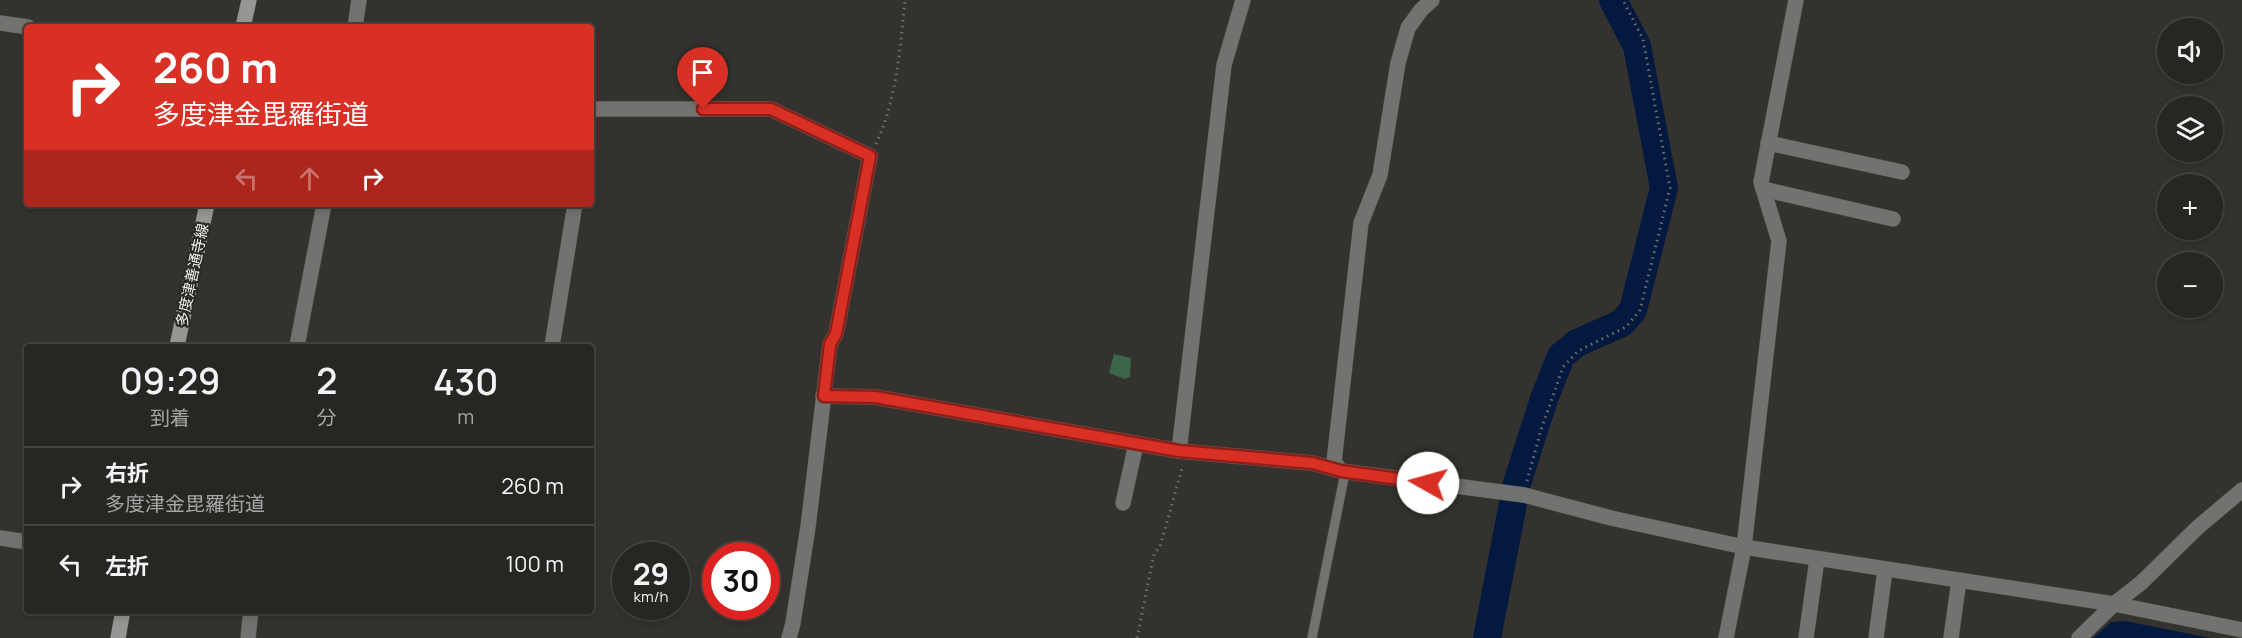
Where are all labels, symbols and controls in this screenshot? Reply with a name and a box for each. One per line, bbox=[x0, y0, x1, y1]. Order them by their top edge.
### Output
map controls bbox=[2157, 18, 2223, 318]
button: sound bbox=[2157, 18, 2223, 84]
text: 260 m bbox=[153, 38, 278, 96]
pin bbox=[677, 47, 728, 109]
icon: right bbox=[54, 48, 132, 126]
icon: arrive bbox=[686, 56, 719, 89]
text: 多度津金毘羅街道 bbox=[153, 95, 369, 132]
button: layers bbox=[2157, 96, 2223, 162]
icon: left bbox=[230, 162, 263, 195]
icon: ahead bbox=[293, 162, 326, 195]
icon: right bbox=[356, 162, 389, 195]
button: + bbox=[2157, 174, 2223, 240]
street label: 多度津善通寺線 bbox=[171, 221, 213, 329]
button: − bbox=[2157, 252, 2223, 318]
text: 09:29 bbox=[120, 356, 220, 405]
text: 2 bbox=[316, 356, 337, 405]
text: 430 bbox=[433, 357, 498, 406]
text: m bbox=[457, 403, 474, 430]
text: 到着 bbox=[150, 404, 190, 431]
text: 分 bbox=[317, 404, 337, 431]
position arrow bbox=[1396, 451, 1460, 515]
text: 右折 bbox=[105, 458, 149, 488]
icon: right bbox=[54, 470, 87, 503]
text: 260 m bbox=[501, 471, 564, 501]
text: 多度津金毘羅街道 bbox=[105, 490, 265, 517]
speed limit sign: 30 bbox=[702, 542, 780, 620]
icon: left bbox=[54, 548, 87, 581]
text: 100 m bbox=[506, 549, 564, 579]
text: 左折 bbox=[105, 551, 149, 581]
text: 29 bbox=[633, 553, 669, 594]
text: km/h bbox=[634, 586, 668, 607]

